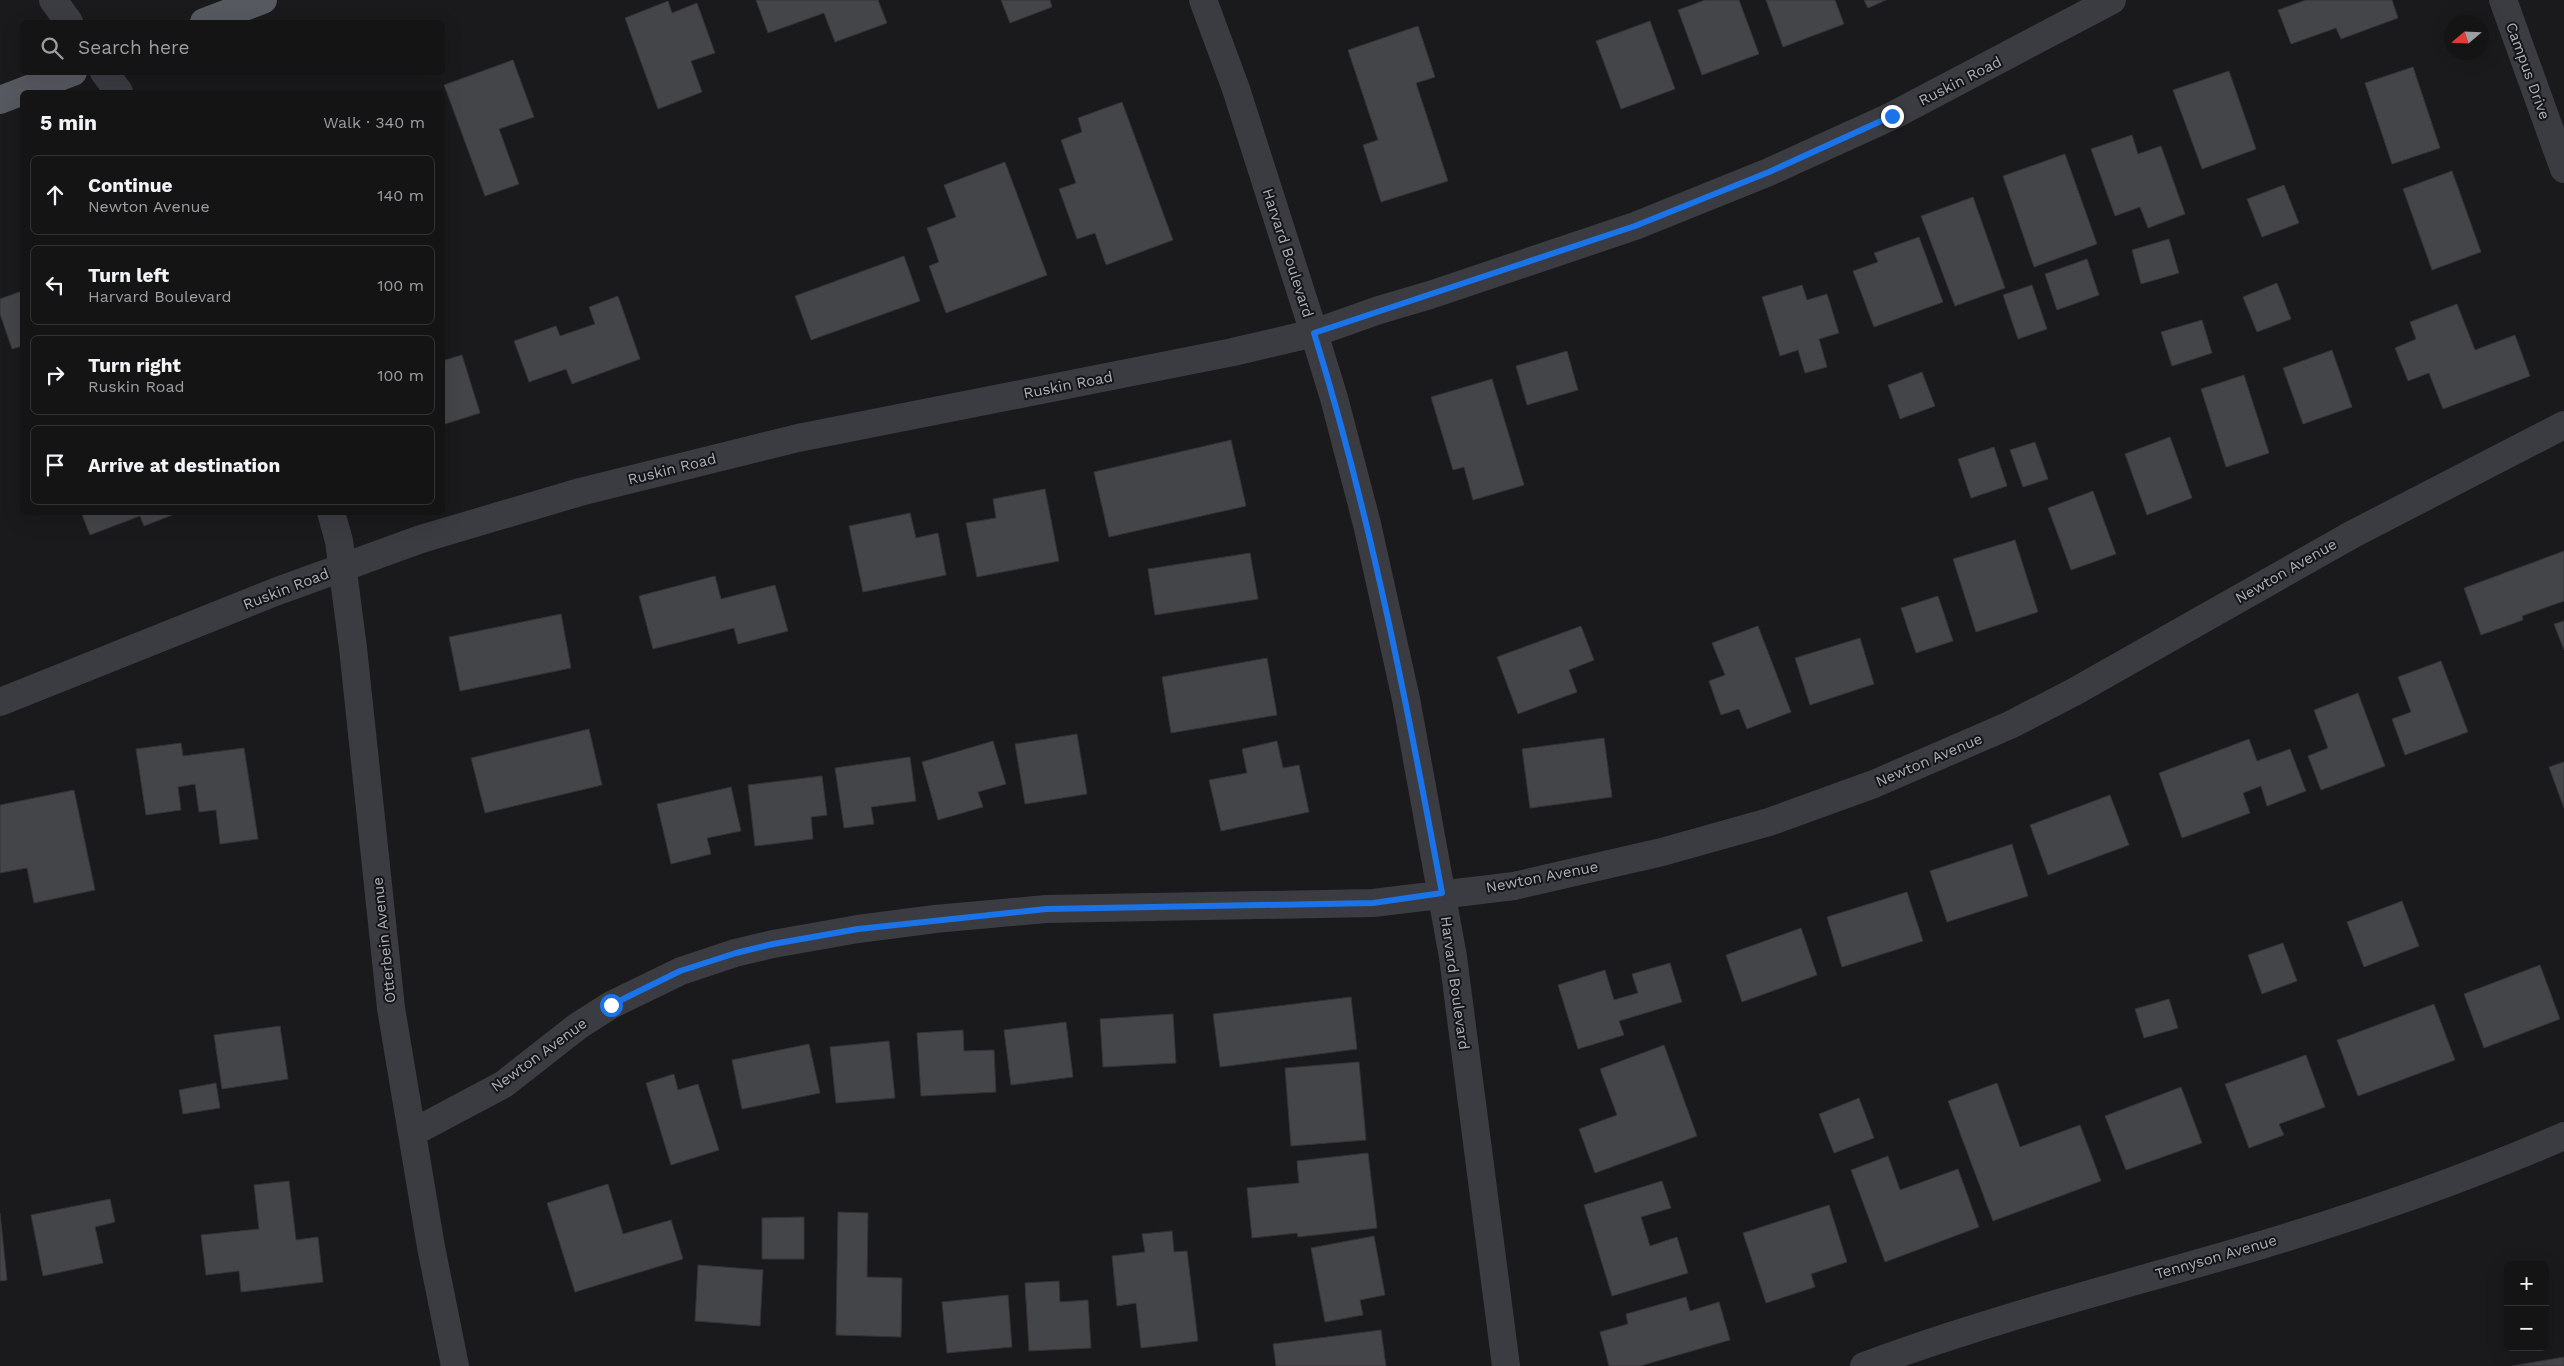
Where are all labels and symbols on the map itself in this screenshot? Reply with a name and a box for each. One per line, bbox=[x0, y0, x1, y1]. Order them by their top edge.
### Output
north arrow bbox=[2444, 15, 2489, 60]
street label: Campus Drive bbox=[2502, 20, 2554, 122]
street label: Ruskin Road bbox=[1916, 52, 2004, 110]
route end bbox=[1881, 105, 1904, 128]
street label: Harvard Boulevard bbox=[1259, 186, 1317, 320]
street label: Ruskin Road bbox=[1022, 368, 1114, 402]
street label: Ruskin Road bbox=[626, 449, 718, 489]
street label: Newton Avenue bbox=[2232, 535, 2340, 607]
street label: Ruskin Road bbox=[241, 564, 331, 614]
street label: Newton Avenue bbox=[1873, 729, 1985, 791]
street label: Newton Avenue bbox=[1484, 857, 1600, 897]
street label: Otterbein Avenue bbox=[368, 876, 400, 1004]
street label: Harvard Boulevard bbox=[1437, 915, 1473, 1051]
route start bbox=[600, 994, 623, 1017]
street label: Newton Avenue bbox=[488, 1014, 590, 1096]
street label: Tennyson Avenue bbox=[2153, 1231, 2279, 1283]

